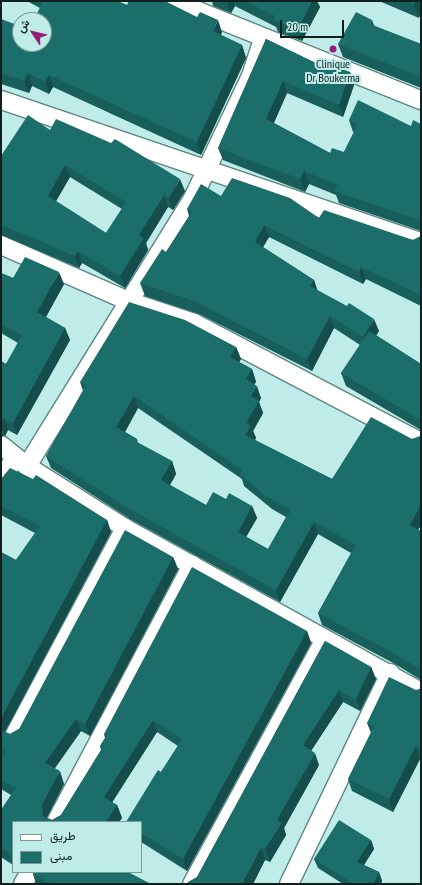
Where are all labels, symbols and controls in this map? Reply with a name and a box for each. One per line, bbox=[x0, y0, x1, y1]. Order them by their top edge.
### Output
north arrow bbox=[12, 12, 52, 52]
scale bar bbox=[282, 12, 346, 38]
text: ش bbox=[13, 16, 33, 35]
text: 20 m bbox=[287, 19, 308, 34]
marker: Clinique Dr Boukerma bbox=[327, 43, 339, 55]
place label: Clinique Dr Boukerma bbox=[306, 57, 360, 85]
legend bbox=[12, 821, 142, 873]
text: طريق bbox=[50, 828, 75, 843]
text: مبنى bbox=[50, 848, 72, 863]

